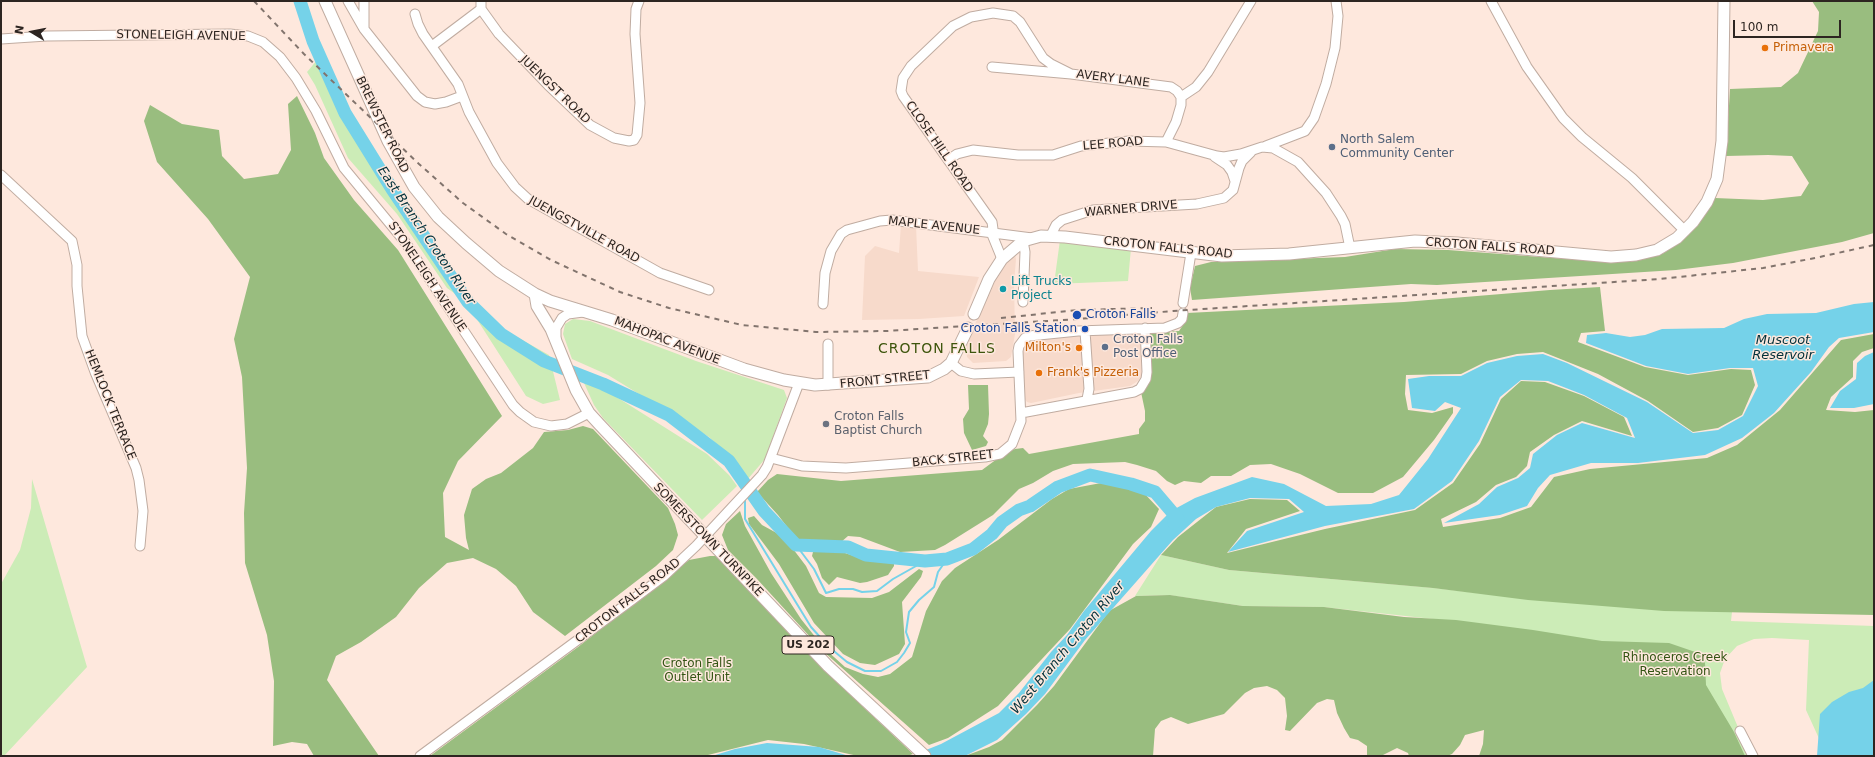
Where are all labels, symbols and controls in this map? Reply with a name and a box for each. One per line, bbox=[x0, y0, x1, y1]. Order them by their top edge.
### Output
north arrow bbox=[12, 12, 52, 52]
scale bar bbox=[1735, 12, 1843, 38]
text: 100 m bbox=[1740, 20, 1778, 34]
text: N bbox=[12, 24, 27, 35]
street label: STONELEIGH AVENUE bbox=[116, 28, 246, 44]
place label: Primavera bbox=[1773, 41, 1834, 55]
marker: Primavera bbox=[1760, 43, 1770, 53]
street label: JUENGST ROAD bbox=[517, 53, 593, 127]
street label: AVERY LANE bbox=[1076, 67, 1150, 91]
street label: BREWSTER ROAD bbox=[352, 74, 412, 176]
street label: CLOSE HILL ROAD bbox=[902, 99, 976, 195]
place label: North Salem Community Center bbox=[1340, 133, 1454, 161]
street label: LEE ROAD bbox=[1082, 134, 1144, 154]
marker: North Salem Community Center bbox=[1327, 142, 1337, 152]
water label: East Branch Croton River bbox=[374, 164, 478, 308]
street label: JUENGSTVILLE ROAD bbox=[526, 193, 642, 267]
street label: WARNER DRIVE bbox=[1084, 198, 1178, 220]
street label: MAPLE AVENUE bbox=[887, 214, 981, 238]
street label: STONELEIGH AVENUE bbox=[385, 219, 469, 335]
street label: CROTON FALLS ROAD bbox=[1103, 234, 1233, 262]
street label: CROTON FALLS ROAD bbox=[1425, 235, 1555, 259]
place label: Lift Trucks Project bbox=[1011, 275, 1071, 303]
marker: Lift Trucks Project bbox=[998, 284, 1008, 294]
place label: Croton Falls bbox=[1086, 308, 1156, 322]
marker: Croton Falls bbox=[1071, 309, 1083, 321]
street label: MAHOPAC AVENUE bbox=[612, 314, 722, 368]
place label: Croton Falls Station bbox=[961, 322, 1077, 336]
marker: Croton Falls Station bbox=[1080, 324, 1090, 334]
place label: Croton Falls Post Office bbox=[1113, 333, 1183, 361]
water label: Muscoot Reservoir bbox=[1752, 333, 1814, 364]
district label: CROTON FALLS bbox=[878, 341, 996, 357]
place label: Milton's bbox=[1025, 341, 1071, 355]
marker: Croton Falls Post Office bbox=[1100, 342, 1110, 352]
marker: Milton's bbox=[1074, 343, 1084, 353]
street label: HEMLOCK TERRACE bbox=[81, 348, 139, 462]
place label: Frank's Pizzeria bbox=[1047, 366, 1139, 380]
street label: FRONT STREET bbox=[839, 368, 931, 392]
marker: Frank's Pizzeria bbox=[1034, 368, 1044, 378]
place label: Croton Falls Baptist Church bbox=[834, 410, 922, 438]
marker: Croton Falls Baptist Church bbox=[821, 419, 831, 429]
street label: BACK STREET bbox=[911, 448, 995, 470]
street label: SOMERSTOWN TURNPIKE bbox=[650, 480, 766, 600]
street label: CROTON FALLS ROAD bbox=[573, 555, 683, 647]
water label: West Branch Croton River bbox=[1008, 579, 1128, 717]
road number: US 202 bbox=[782, 636, 834, 654]
park label: Rhinoceros Creek Reservation bbox=[1622, 651, 1728, 679]
park label: Croton Falls Outlet Unit bbox=[662, 657, 732, 685]

